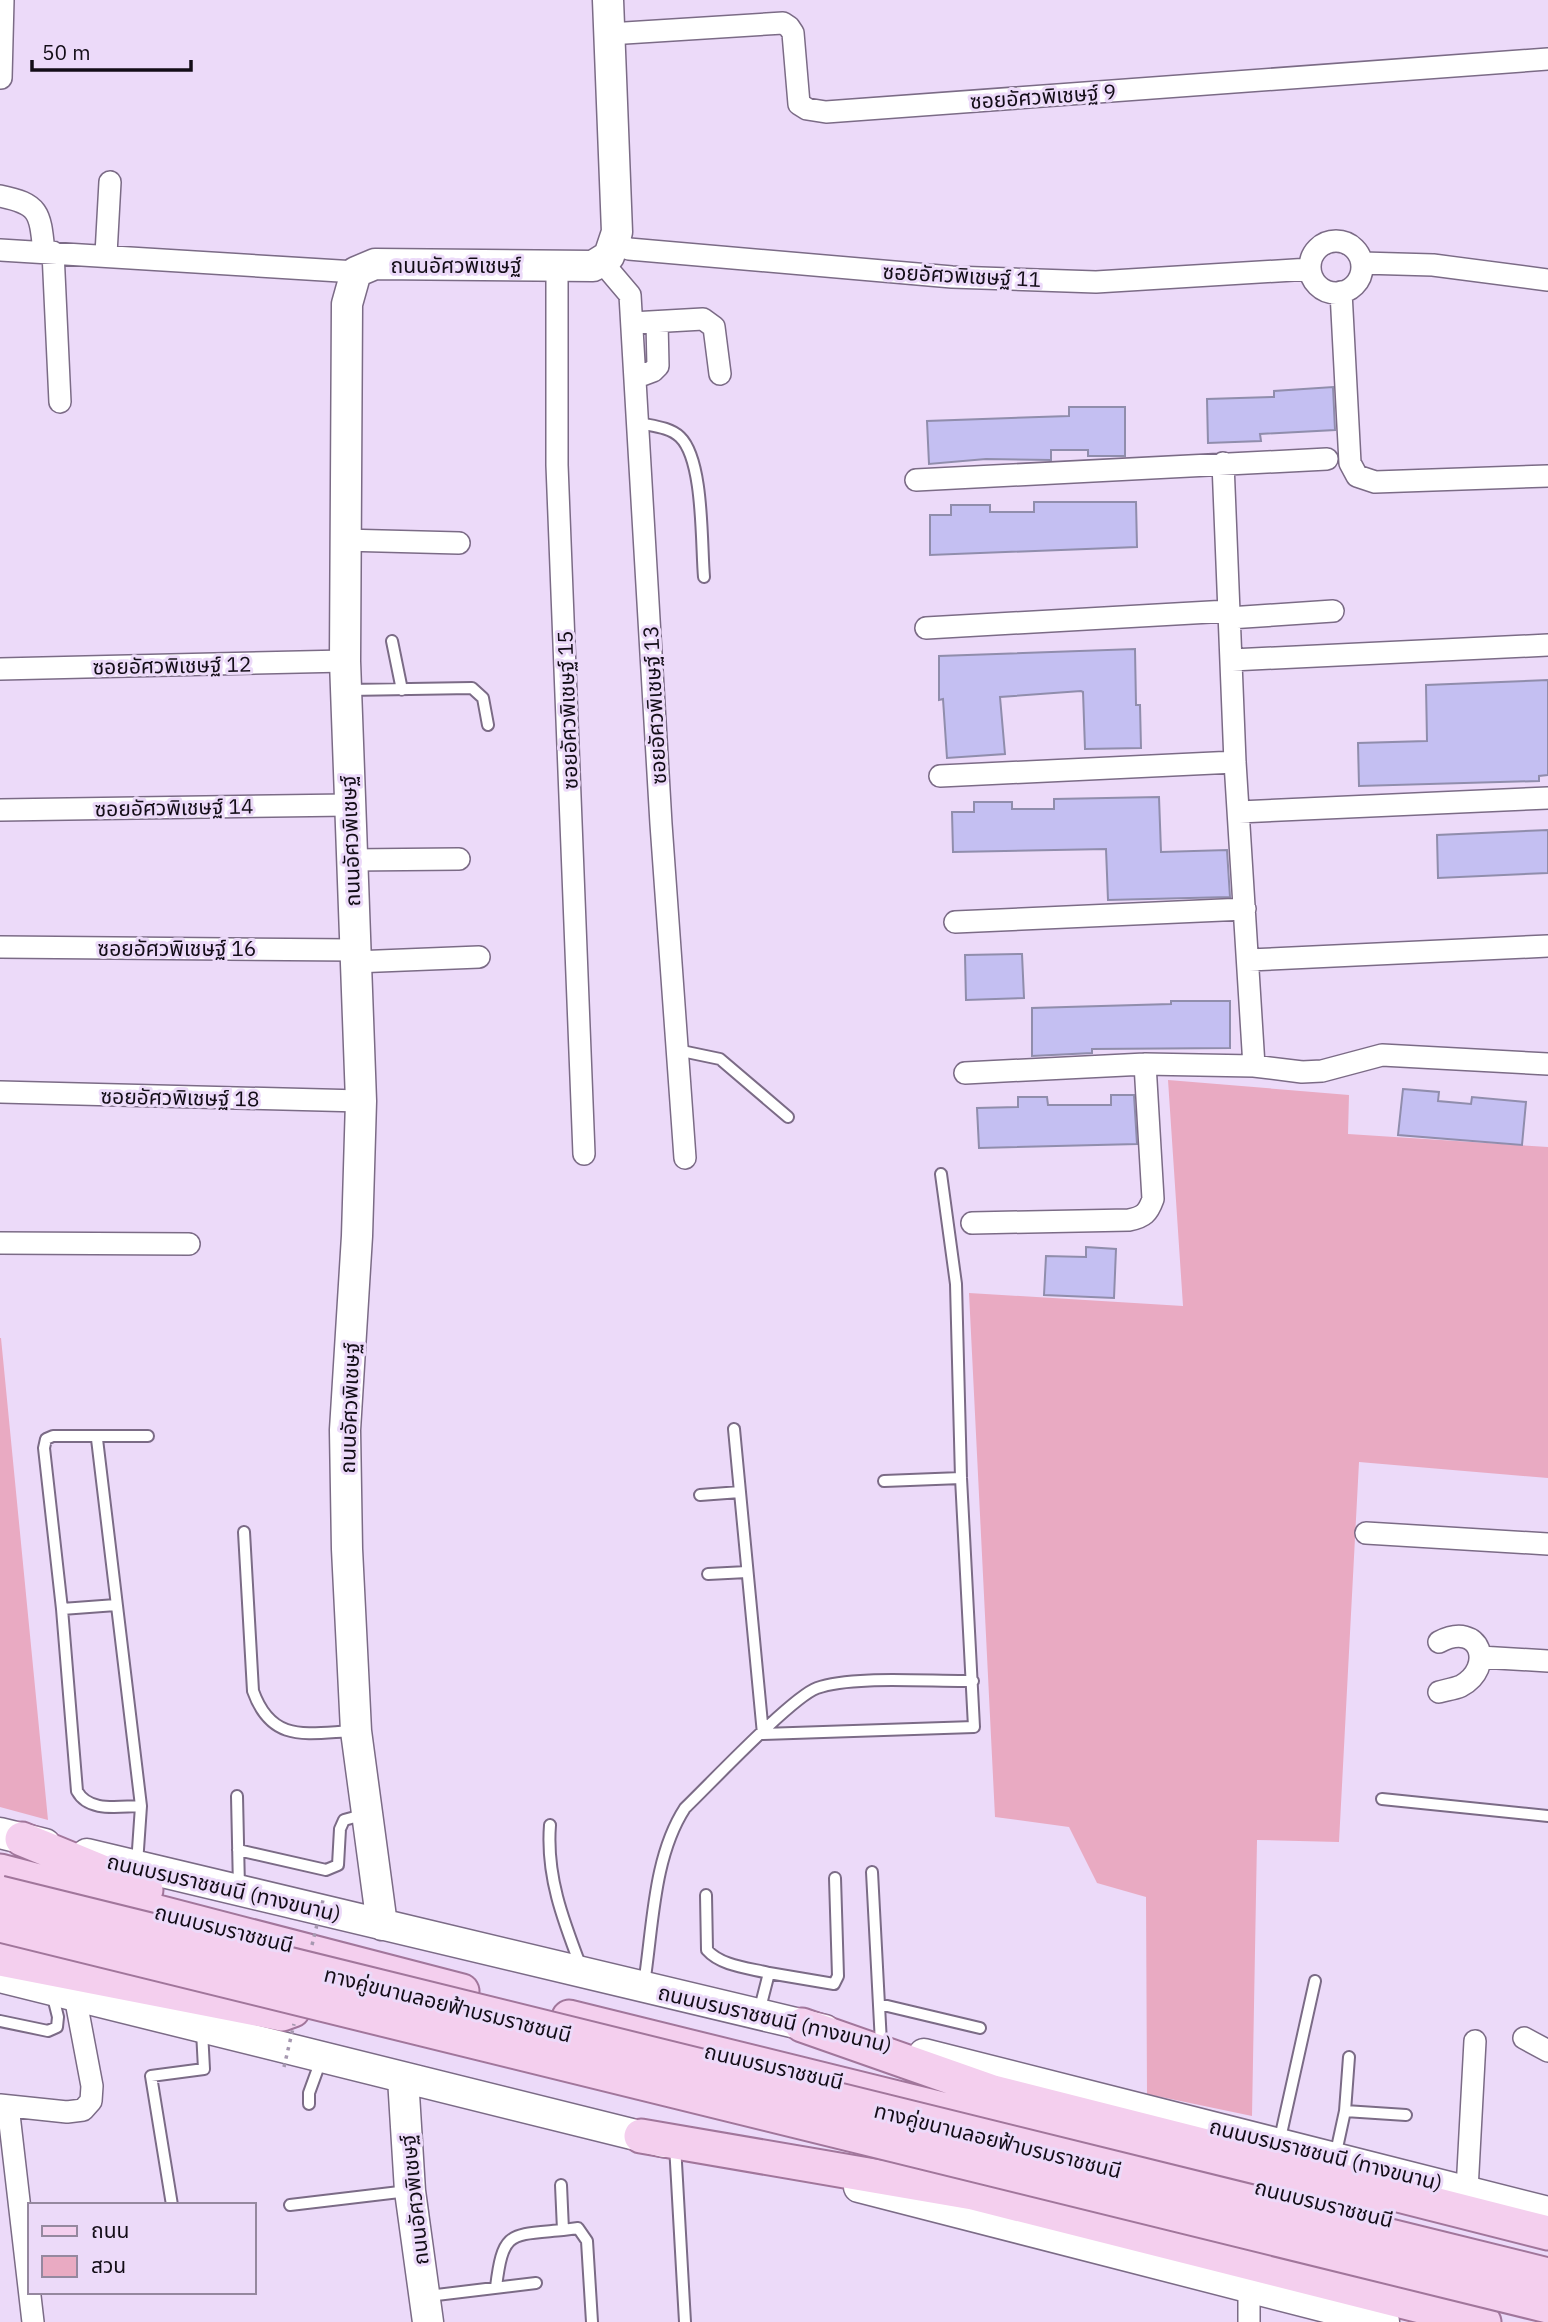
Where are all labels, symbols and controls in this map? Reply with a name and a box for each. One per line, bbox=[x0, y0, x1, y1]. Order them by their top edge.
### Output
scale bar bbox=[32, 28, 191, 72]
text: 50 m bbox=[42, 38, 91, 66]
street label: ซอยอัศวพิเชษฐ์ 9 bbox=[969, 77, 1117, 115]
street label: ถนนอัศวพิเชษฐ์ bbox=[391, 251, 522, 279]
street label: ซอยอัศวพิเชษฐ์ 11 bbox=[882, 257, 1042, 293]
street label: ซอยอัศวพิเชษฐ์ 13 bbox=[636, 625, 672, 785]
street label: ซอยอัศวพิเชษฐ์ 15 bbox=[550, 630, 584, 790]
street label: ซอยอัศวพิเชษฐ์ 12 bbox=[92, 650, 252, 680]
street label: ถนนอัศวพิเชษฐ์ bbox=[334, 775, 366, 907]
street label: ซอยอัศวพิเชษฐ์ 14 bbox=[94, 792, 254, 822]
street label: ซอยอัศวพิเชษฐ์ 16 bbox=[98, 934, 256, 962]
street label: ซอยอัศวพิเชษฐ์ 18 bbox=[100, 1082, 260, 1112]
street label: ถนนอัศวพิเชษฐ์ bbox=[333, 1342, 365, 1474]
street label: ถนนบรมราชชนนี (ทางขนาน) bbox=[104, 1846, 344, 1928]
street label: ถนนบรมราชชนนี bbox=[152, 1897, 296, 1959]
street label: ทางคู่ขนานลอยฟ้าบรมราชชนนี bbox=[321, 1960, 575, 2048]
street label: ถนนบรมราชชนนี (ทางขนาน) bbox=[655, 1977, 895, 2059]
street label: ถนนบรมราชชนนี bbox=[702, 2036, 846, 2096]
street label: ทางคู่ขนานลอยฟ้าบรมราชชนนี bbox=[871, 2096, 1125, 2184]
street label: ถนนบรมราชชนนี (ทางขนาน) bbox=[1207, 2111, 1445, 2197]
street label: ถนนอัศวพิเชษฐ์ bbox=[393, 2133, 435, 2267]
street label: ถนนบรมราชชนนี bbox=[1252, 2172, 1396, 2234]
legend bbox=[28, 2203, 256, 2294]
text: ถนน bbox=[91, 2216, 129, 2244]
text: สวน bbox=[91, 2251, 126, 2279]

